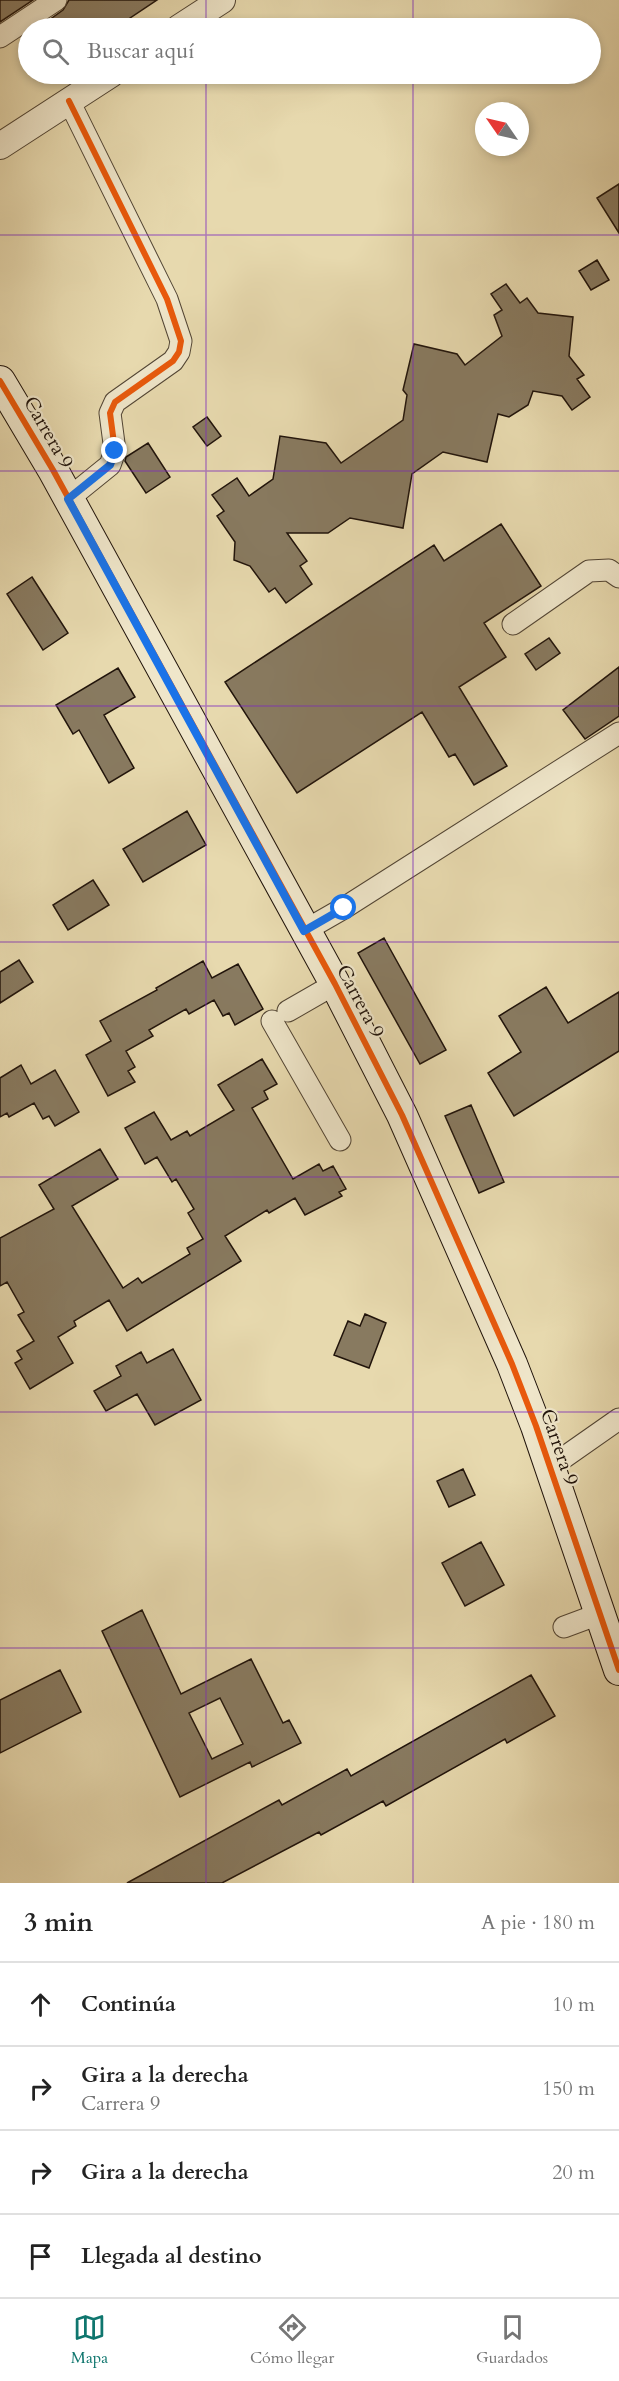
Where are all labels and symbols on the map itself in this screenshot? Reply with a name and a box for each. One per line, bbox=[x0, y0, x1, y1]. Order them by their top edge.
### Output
north arrow bbox=[475, 102, 529, 156]
street label: Carrera 9 bbox=[17, 391, 80, 473]
route end bbox=[101, 437, 127, 463]
route start bbox=[330, 894, 356, 920]
street label: Carrera 9 bbox=[330, 960, 391, 1043]
street label: Carrera 9 bbox=[534, 1405, 585, 1489]

